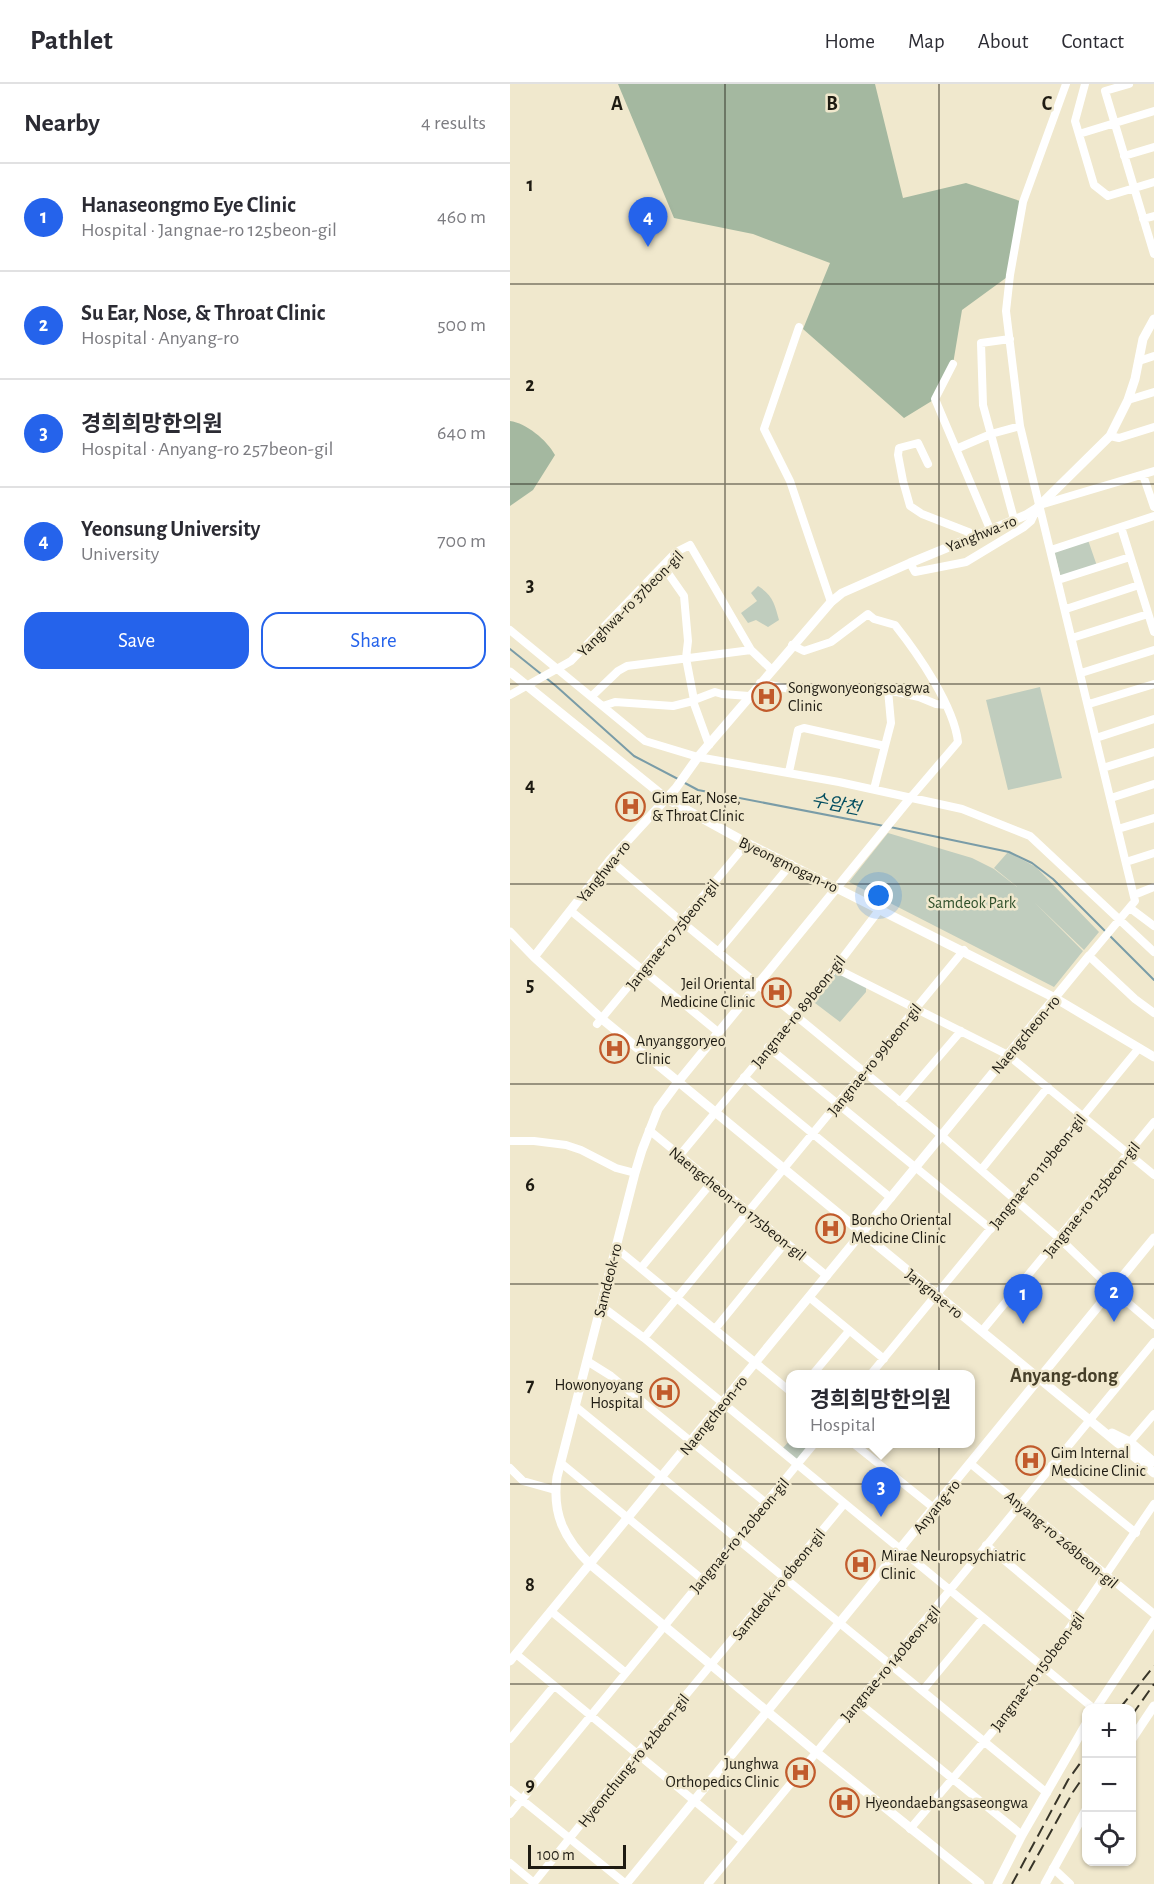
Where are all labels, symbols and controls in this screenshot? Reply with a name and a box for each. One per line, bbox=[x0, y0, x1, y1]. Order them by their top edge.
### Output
text: Pathlet bbox=[30, 27, 113, 55]
text: Home bbox=[824, 31, 875, 52]
text: Map bbox=[908, 31, 945, 52]
text: About bbox=[978, 31, 1028, 52]
text: Contact bbox=[1061, 31, 1124, 52]
text: A bbox=[611, 94, 623, 114]
text: B bbox=[826, 94, 838, 114]
text: C bbox=[1042, 94, 1053, 114]
text: Nearby bbox=[24, 110, 100, 136]
text: 4 results bbox=[421, 113, 486, 133]
text: 1 bbox=[526, 175, 534, 195]
text: Hanaseongmo Eye Clinic bbox=[81, 194, 296, 216]
pin: 4 bbox=[628, 198, 668, 247]
text: 1 bbox=[40, 207, 47, 227]
text: 460 m bbox=[437, 207, 486, 227]
text: Hospital · Jangnae-ro 125beon-gil bbox=[81, 220, 337, 240]
text: Su Ear, Nose, & Throat Clinic bbox=[81, 302, 325, 324]
text: 2 bbox=[39, 315, 48, 335]
text: 500 m bbox=[437, 315, 486, 335]
text: Hospital · Anyang-ro bbox=[81, 328, 239, 348]
text: 2 bbox=[525, 375, 535, 395]
text: 경희희망한의원 bbox=[81, 413, 223, 435]
text: 3 bbox=[39, 423, 48, 443]
text: 640 m bbox=[437, 423, 486, 443]
text: Hospital · Anyang-ro 257beon-gil bbox=[81, 439, 333, 459]
street label: Yanghwa-ro bbox=[944, 512, 1019, 555]
text: Yeonsung University bbox=[81, 518, 260, 540]
text: 4 bbox=[38, 531, 49, 551]
text: 700 m bbox=[437, 531, 486, 551]
text: University bbox=[81, 544, 159, 564]
street label: Yanghwa-ro 37beon-gil bbox=[575, 548, 687, 660]
text: 3 bbox=[526, 575, 534, 595]
button: Save bbox=[24, 612, 249, 669]
button: Share bbox=[261, 612, 486, 669]
hospital icon: Songwonyeongsoagwa Clinic bbox=[751, 680, 783, 712]
place label: Songwonyeongsoagwa Clinic bbox=[788, 680, 930, 714]
text: 4 bbox=[525, 775, 535, 795]
hospital icon: Gim Ear, Nose, & Throat Clinic bbox=[615, 790, 647, 822]
place label: Gim Ear, Nose, & Throat Clinic bbox=[652, 790, 744, 824]
water label: 수암천 bbox=[810, 790, 864, 819]
street label: Byeongmogan-ro bbox=[736, 834, 841, 897]
street label: Yanghwa-ro bbox=[574, 838, 634, 906]
street label: Jangnae-ro 75beon-gil bbox=[623, 876, 722, 993]
your location bbox=[864, 881, 893, 910]
park label: Samdeok Park bbox=[928, 895, 1017, 911]
street label: Jangnae-ro 89beon-gil bbox=[749, 953, 849, 1071]
text: 5 bbox=[526, 975, 534, 995]
place label: Jeil Oriental Medicine Clinic bbox=[660, 976, 755, 1010]
hospital icon: Jeil Oriental Medicine Clinic bbox=[760, 976, 792, 1008]
street label: Naengcheon-ro bbox=[988, 992, 1063, 1077]
street label: Jangnae-ro 99beon-gil bbox=[825, 1001, 925, 1119]
hospital icon: Anyanggoryeo Clinic bbox=[599, 1033, 631, 1065]
place label: Anyanggoryeo Clinic bbox=[636, 1033, 726, 1067]
street label: Jangnae-ro 119beon-gil bbox=[987, 1111, 1089, 1232]
street label: Jangnae-ro 125beon-gil bbox=[1041, 1139, 1143, 1260]
street label: Naengcheon-ro 175beon-gil bbox=[666, 1144, 809, 1264]
text: 6 bbox=[525, 1175, 535, 1195]
hospital icon: Boncho Oriental Medicine Clinic bbox=[814, 1212, 846, 1244]
place label: Boncho Oriental Medicine Clinic bbox=[851, 1212, 952, 1246]
street label: Samdeok-ro bbox=[591, 1242, 625, 1319]
street label: Jangnae-ro bbox=[903, 1266, 966, 1322]
pin: 2 bbox=[1094, 1272, 1134, 1322]
pin: 1 bbox=[1004, 1274, 1042, 1324]
district label: Anyang-dong bbox=[1010, 1366, 1119, 1386]
popup bbox=[786, 1370, 975, 1448]
street label: Naengcheon-ro bbox=[677, 1373, 751, 1458]
text: 7 bbox=[526, 1375, 535, 1395]
place label: Howonyoyang Hospital bbox=[554, 1377, 643, 1411]
hospital icon: Howonyoyang Hospital bbox=[648, 1377, 680, 1409]
text: 경희희망한의원 bbox=[810, 1389, 951, 1411]
text: Hospital bbox=[810, 1415, 876, 1435]
hospital icon: Gim Internal Medicine Clinic bbox=[1014, 1445, 1046, 1477]
place label: Gim Internal Medicine Clinic bbox=[1051, 1445, 1146, 1479]
pin: 3 bbox=[862, 1468, 901, 1517]
street label: Jangnae-ro 120beon-gil bbox=[687, 1475, 792, 1596]
street label: Anyang-ro bbox=[910, 1476, 964, 1537]
street label: Anyang-ro 268beon-gil bbox=[1001, 1488, 1121, 1592]
street label: Samdeok-ro 6beon-gil bbox=[729, 1526, 828, 1643]
hospital icon: Mirae Neuropsychiatric Clinic bbox=[844, 1548, 876, 1580]
place label: Mirae Neuropsychiatric Clinic bbox=[881, 1548, 1026, 1582]
text: 8 bbox=[525, 1575, 535, 1595]
street label: Jangnae-ro 140beon-gil bbox=[838, 1603, 944, 1724]
street label: Jangnae-ro 150beon-gil bbox=[988, 1609, 1088, 1734]
street label: Hyeonchung-ro 42beon-gil bbox=[575, 1691, 693, 1831]
map controls bbox=[1082, 1704, 1136, 1866]
button: + bbox=[1082, 1704, 1136, 1758]
place label: Junghwa Orthopedics Clinic bbox=[666, 1756, 779, 1790]
hospital icon: Junghwa Orthopedics Clinic bbox=[784, 1756, 816, 1788]
button: − bbox=[1082, 1758, 1136, 1812]
text: 9 bbox=[525, 1775, 535, 1795]
hospital icon: Hyeondaebangsaseongwa bbox=[828, 1786, 860, 1818]
place label: Hyeondaebangsaseongwa bbox=[865, 1795, 1028, 1812]
button: locate bbox=[1082, 1812, 1136, 1866]
scale bar bbox=[528, 1842, 626, 1870]
text: 100 m bbox=[537, 1847, 575, 1863]

